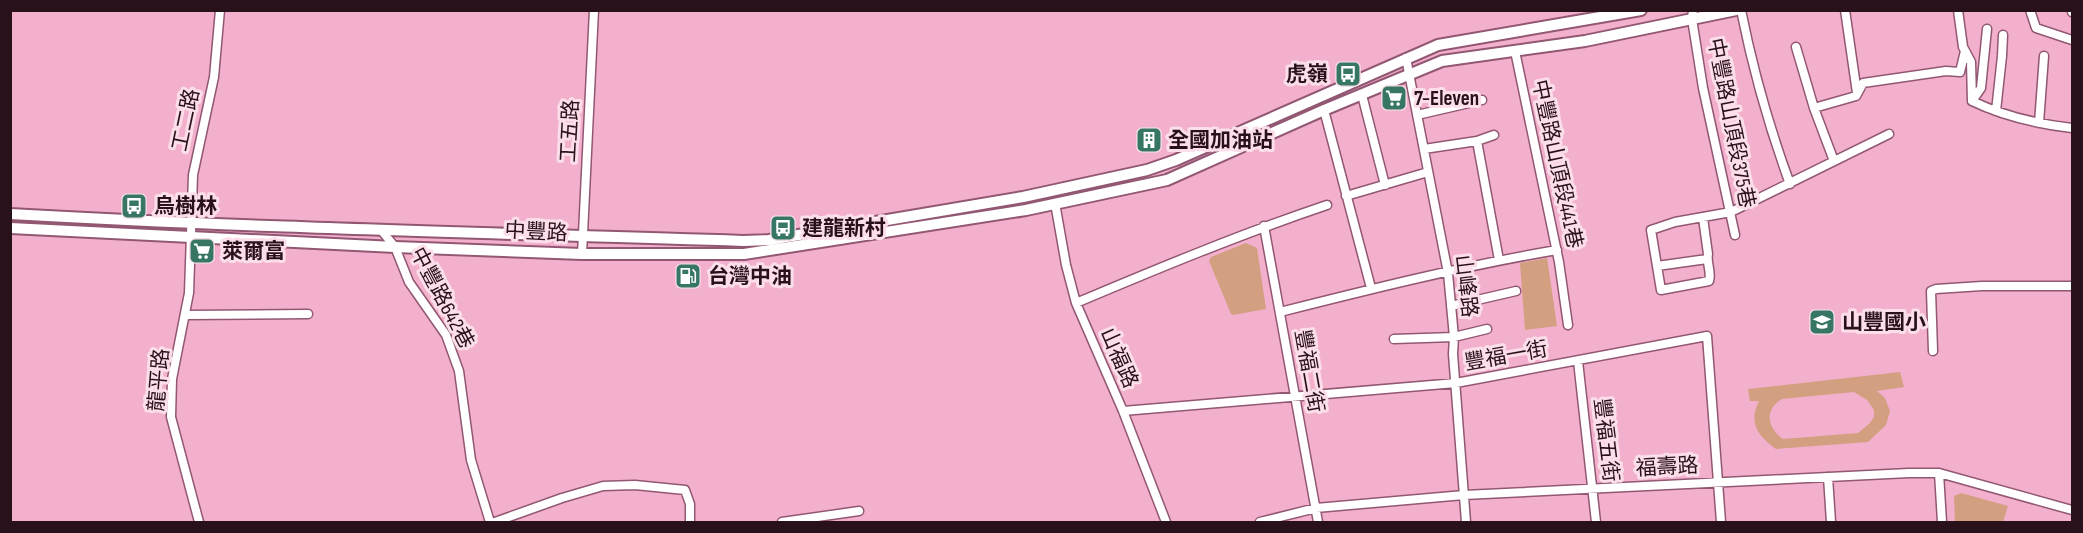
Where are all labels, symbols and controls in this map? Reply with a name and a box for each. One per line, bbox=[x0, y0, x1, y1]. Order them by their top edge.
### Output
street label: 中豐路山頂段375巷 bbox=[1702, 36, 1760, 210]
bus stop icon: 虎嶺 bbox=[1333, 59, 1363, 89]
place label: 虎嶺 bbox=[1286, 62, 1328, 87]
street label: 中豐路山頂段441巷 bbox=[1527, 77, 1587, 251]
supermarket icon: 7-Eleven bbox=[1379, 83, 1409, 113]
place label: 7-Eleven bbox=[1414, 86, 1479, 111]
street label: 工二路 bbox=[167, 87, 205, 153]
street label: 工五路 bbox=[556, 99, 584, 163]
building icon: 全國加油站 bbox=[1134, 125, 1164, 155]
place label: 全國加油站 bbox=[1168, 128, 1273, 153]
bus stop icon: 烏樹林 bbox=[119, 191, 149, 221]
place label: 烏樹林 bbox=[154, 194, 217, 219]
bus stop icon: 建龍新村 bbox=[768, 213, 798, 243]
place label: 建龍新村 bbox=[802, 216, 886, 241]
street label: 中豐路 bbox=[504, 218, 568, 246]
supermarket icon: 萊爾富 bbox=[187, 236, 217, 266]
place label: 萊爾富 bbox=[222, 239, 285, 264]
street label: 中豐路642巷 bbox=[405, 243, 479, 353]
street label: 山峰路 bbox=[1450, 253, 1482, 319]
fuel station icon: 台灣中油 bbox=[673, 261, 703, 291]
place label: 台灣中油 bbox=[708, 264, 792, 289]
school or university icon: 山豐國小 bbox=[1807, 307, 1837, 337]
place label: 山豐國小 bbox=[1842, 310, 1926, 335]
street label: 山福路 bbox=[1095, 324, 1143, 392]
street label: 豐福二街 bbox=[1289, 327, 1329, 415]
street label: 豐福一街 bbox=[1462, 336, 1550, 376]
street label: 龍平路 bbox=[144, 348, 174, 412]
street label: 豐福五街 bbox=[1588, 397, 1624, 483]
street label: 福壽路 bbox=[1635, 453, 1699, 481]

